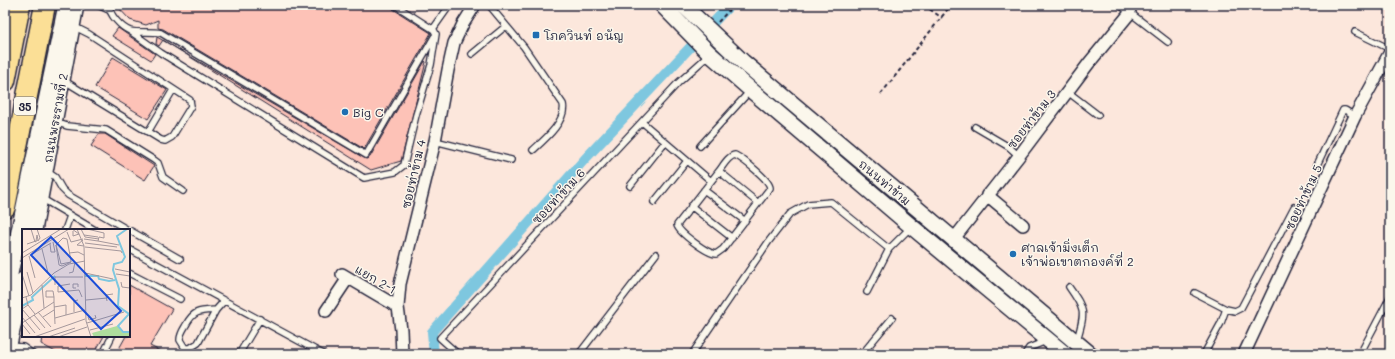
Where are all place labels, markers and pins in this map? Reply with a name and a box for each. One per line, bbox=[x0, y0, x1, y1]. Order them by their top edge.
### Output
place label: โภควินท์ อนัญ bbox=[543, 27, 624, 43]
marker: โภควินท์ อนัญ bbox=[531, 30, 541, 40]
place label: Big C bbox=[353, 104, 384, 120]
marker: Big C bbox=[340, 107, 350, 117]
place label: ศาลเจ้ามิ่งเต็ก เจ้าพ่อเขาตกองค์ที่ 2 bbox=[1021, 238, 1134, 269]
marker: ศาลเจ้ามิ่งเต็ก เจ้าพ่อเขาตกองค์ที่ 2 bbox=[1008, 249, 1018, 259]

